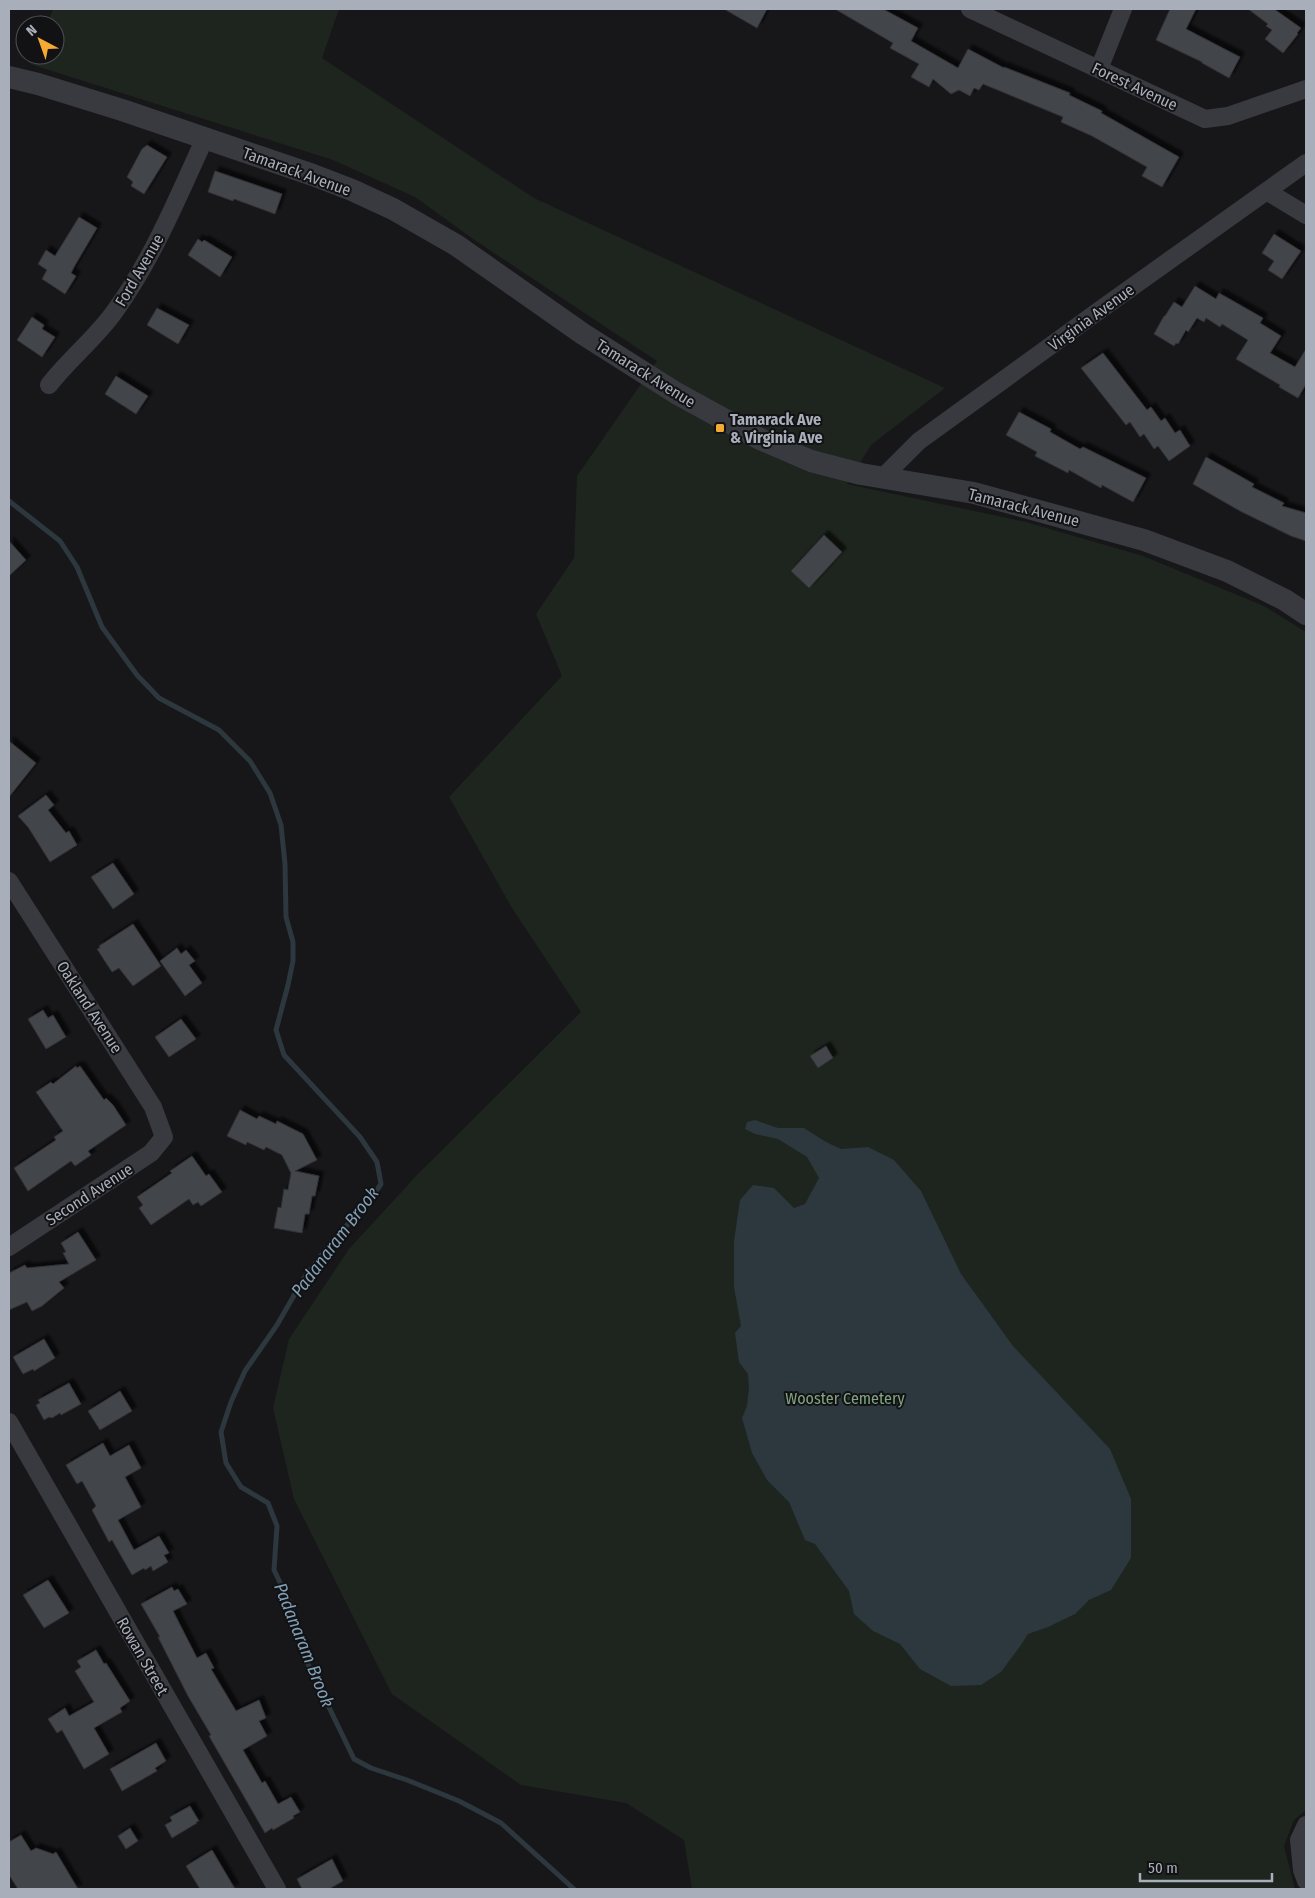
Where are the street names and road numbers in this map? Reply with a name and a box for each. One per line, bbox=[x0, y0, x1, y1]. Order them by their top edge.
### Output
street label: Forest Avenue bbox=[1089, 58, 1180, 115]
street label: Tamarack Avenue bbox=[240, 143, 354, 200]
street label: Ford Avenue bbox=[111, 231, 168, 310]
street label: Virginia Avenue bbox=[1045, 280, 1138, 355]
street label: Tamarack Avenue bbox=[593, 335, 699, 412]
street label: Tamarack Avenue bbox=[966, 485, 1081, 530]
street label: Oakland Avenue bbox=[53, 958, 126, 1057]
street label: Second Avenue bbox=[42, 1159, 136, 1230]
street label: Rowan Street bbox=[113, 1614, 173, 1699]

